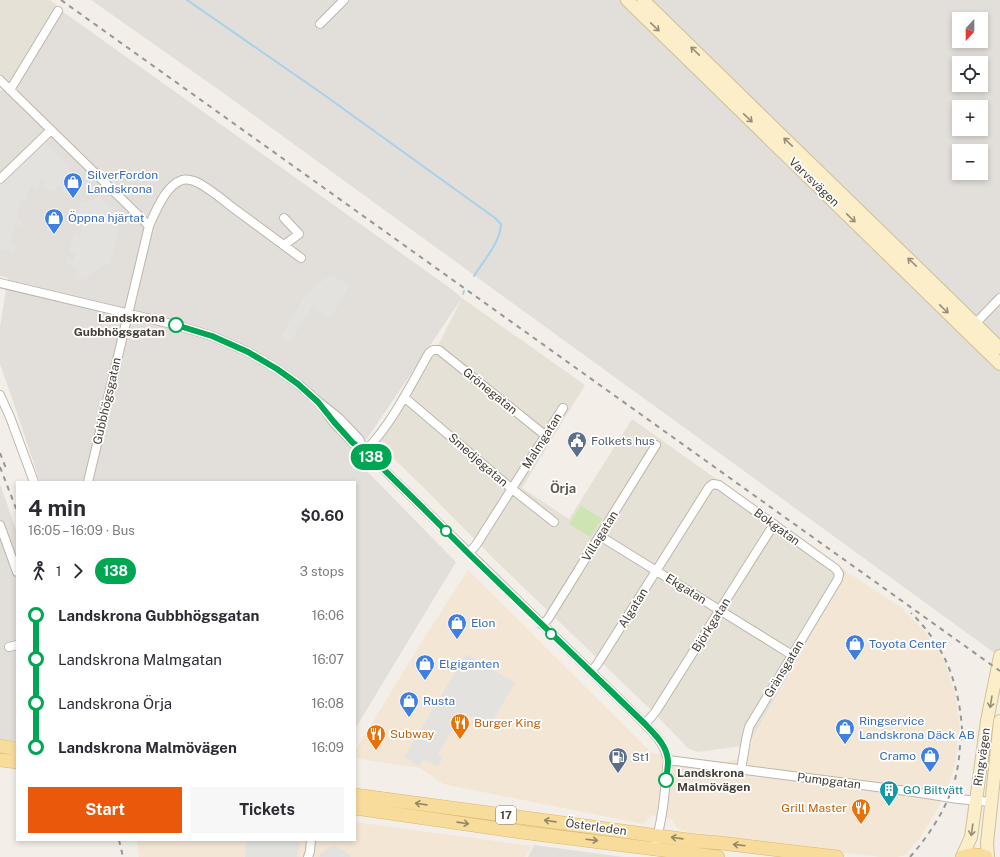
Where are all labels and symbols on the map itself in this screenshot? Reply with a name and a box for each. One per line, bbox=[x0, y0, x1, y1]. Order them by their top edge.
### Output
north arrow bbox=[952, 12, 988, 48]
one-way arrow bbox=[650, 22, 660, 32]
one-way arrow bbox=[690, 47, 700, 56]
one-way arrow bbox=[743, 113, 753, 123]
one-way arrow bbox=[783, 138, 793, 147]
street label: Varvsvägen bbox=[786, 155, 842, 210]
place label: SilverFordon Landskrona bbox=[87, 168, 158, 196]
shop icon: SilverFordon Landskrona bbox=[62, 171, 84, 199]
shop icon: Öppna hjärtat bbox=[43, 207, 65, 235]
place label: Öppna hjärtat bbox=[68, 211, 145, 225]
one-way arrow bbox=[846, 213, 856, 223]
one-way arrow bbox=[907, 257, 917, 267]
one-way arrow bbox=[939, 304, 949, 314]
place label: Landskrona Gubbhögsgatan bbox=[74, 311, 165, 339]
marker: Landskrona Gubbhögsgatan bbox=[168, 317, 184, 333]
street label: Gubbhögsgatan bbox=[90, 356, 124, 446]
street label: Grönegatan bbox=[460, 365, 520, 417]
street label: Malmgatan bbox=[519, 411, 565, 471]
street label: Smedjegatan bbox=[445, 430, 511, 490]
public building icon: Folkets hus bbox=[566, 430, 588, 458]
place label: Folkets hus bbox=[591, 434, 655, 448]
line badge: 138 bbox=[348, 444, 394, 470]
district label: Örja bbox=[550, 480, 576, 496]
street label: Bokgatan bbox=[751, 506, 803, 548]
street label: Villagatan bbox=[579, 508, 621, 564]
unlabelled marker bbox=[440, 525, 452, 537]
street label: Ekgatan bbox=[663, 571, 709, 607]
street label: Algatan bbox=[615, 586, 651, 630]
street label: Björkgatan bbox=[689, 595, 733, 655]
shop icon: Elon bbox=[446, 612, 468, 640]
place label: Elon bbox=[471, 616, 495, 630]
unlabelled marker bbox=[545, 628, 557, 640]
shop icon: Toyota Center bbox=[844, 633, 866, 661]
place label: Toyota Center bbox=[869, 637, 947, 651]
street label: Gränsgatan bbox=[761, 638, 807, 700]
shop icon: Elgiganten bbox=[414, 653, 436, 681]
place label: Elgiganten bbox=[439, 657, 499, 671]
shop icon: Rusta bbox=[398, 690, 420, 718]
place label: Rusta bbox=[423, 694, 455, 708]
one-way arrow bbox=[986, 695, 994, 708]
restaurant icon: Burger King bbox=[449, 712, 471, 740]
place label: Ringservice Landskrona Däck AB bbox=[859, 714, 975, 742]
place label: Burger King bbox=[474, 716, 541, 730]
shop icon: Ringservice Landskrona Däck AB bbox=[834, 717, 856, 745]
restaurant icon: Subway bbox=[365, 723, 387, 751]
place label: Subway bbox=[390, 727, 435, 741]
street label: Ringvägen bbox=[971, 727, 993, 787]
shop icon: Cramo bbox=[919, 745, 941, 773]
fuel station icon: St1 bbox=[607, 746, 629, 774]
place label: Cramo bbox=[879, 749, 916, 763]
place label: St1 bbox=[632, 750, 649, 764]
place label: Landskrona Malmövägen bbox=[677, 766, 750, 794]
street label: Pumpgatan bbox=[796, 770, 862, 792]
marker: Landskrona Malmövägen bbox=[658, 772, 674, 788]
building icon: GO Biltvätt bbox=[878, 779, 900, 807]
place label: GO Biltvätt bbox=[903, 783, 964, 797]
restaurant icon: Grill Master bbox=[850, 797, 872, 825]
one-way arrow bbox=[415, 800, 428, 808]
place label: Grill Master bbox=[781, 801, 847, 815]
road number: 17 bbox=[496, 806, 516, 824]
street label: Österleden bbox=[564, 816, 628, 838]
one-way arrow bbox=[544, 817, 557, 825]
one-way arrow bbox=[456, 819, 469, 827]
one-way arrow bbox=[968, 823, 976, 836]
one-way arrow bbox=[671, 834, 684, 842]
one-way arrow bbox=[585, 836, 598, 844]
one-way arrow bbox=[733, 841, 746, 849]

